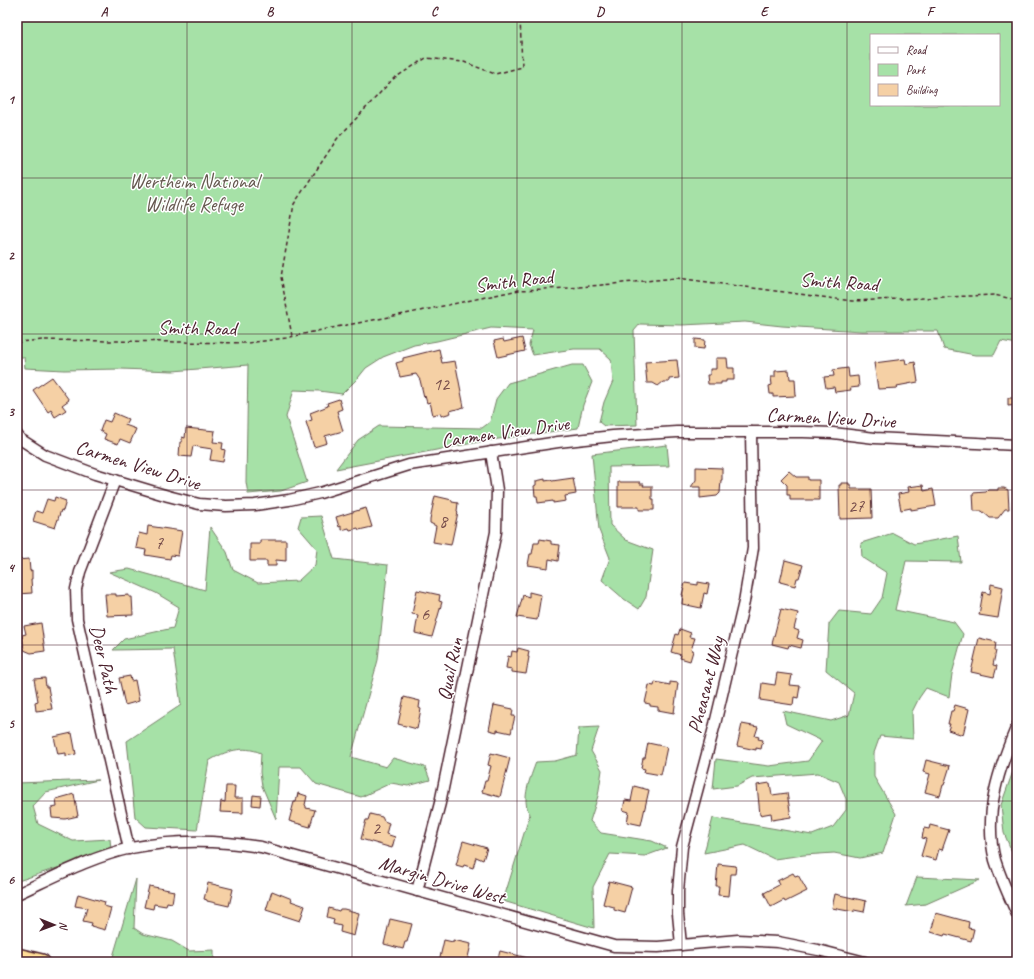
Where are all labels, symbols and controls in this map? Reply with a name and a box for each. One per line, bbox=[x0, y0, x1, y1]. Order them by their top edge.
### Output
text: A bbox=[101, 4, 109, 20]
text: B bbox=[267, 4, 275, 20]
text: C bbox=[431, 4, 439, 20]
text: D bbox=[596, 4, 605, 20]
text: E bbox=[761, 4, 770, 20]
text: F bbox=[927, 4, 936, 20]
legend bbox=[870, 34, 1000, 106]
text: Road bbox=[906, 42, 928, 58]
text: Park bbox=[906, 62, 927, 78]
text: Building bbox=[906, 82, 938, 98]
text: 1 bbox=[8, 92, 16, 108]
park label: Wertheim National Wildlife Refuge bbox=[129, 169, 262, 217]
text: 2 bbox=[8, 248, 15, 264]
street label: Smith Road bbox=[474, 263, 557, 298]
street label: Smith Road bbox=[799, 267, 882, 297]
street label: Smith Road bbox=[158, 315, 239, 341]
house number: 12 bbox=[433, 373, 451, 395]
street label: Carmen View Drive bbox=[766, 402, 897, 434]
text: 3 bbox=[8, 404, 15, 420]
street label: Carmen View Drive bbox=[439, 410, 572, 453]
street label: Carmen View Drive bbox=[73, 434, 205, 496]
house number: 27 bbox=[848, 495, 865, 517]
house number: 8 bbox=[439, 510, 449, 532]
house number: 7 bbox=[155, 532, 164, 554]
text: 4 bbox=[8, 560, 16, 576]
house number: 6 bbox=[421, 603, 430, 625]
street label: Deer Path bbox=[84, 623, 124, 696]
street label: Pheasant Way bbox=[682, 633, 730, 736]
street label: Quail Run bbox=[431, 634, 469, 703]
text: 5 bbox=[8, 716, 15, 732]
house number: 2 bbox=[372, 817, 382, 839]
street label: Margin Drive West bbox=[376, 850, 510, 911]
text: 6 bbox=[8, 872, 15, 888]
north arrow bbox=[34, 905, 74, 945]
text: N bbox=[57, 922, 71, 931]

